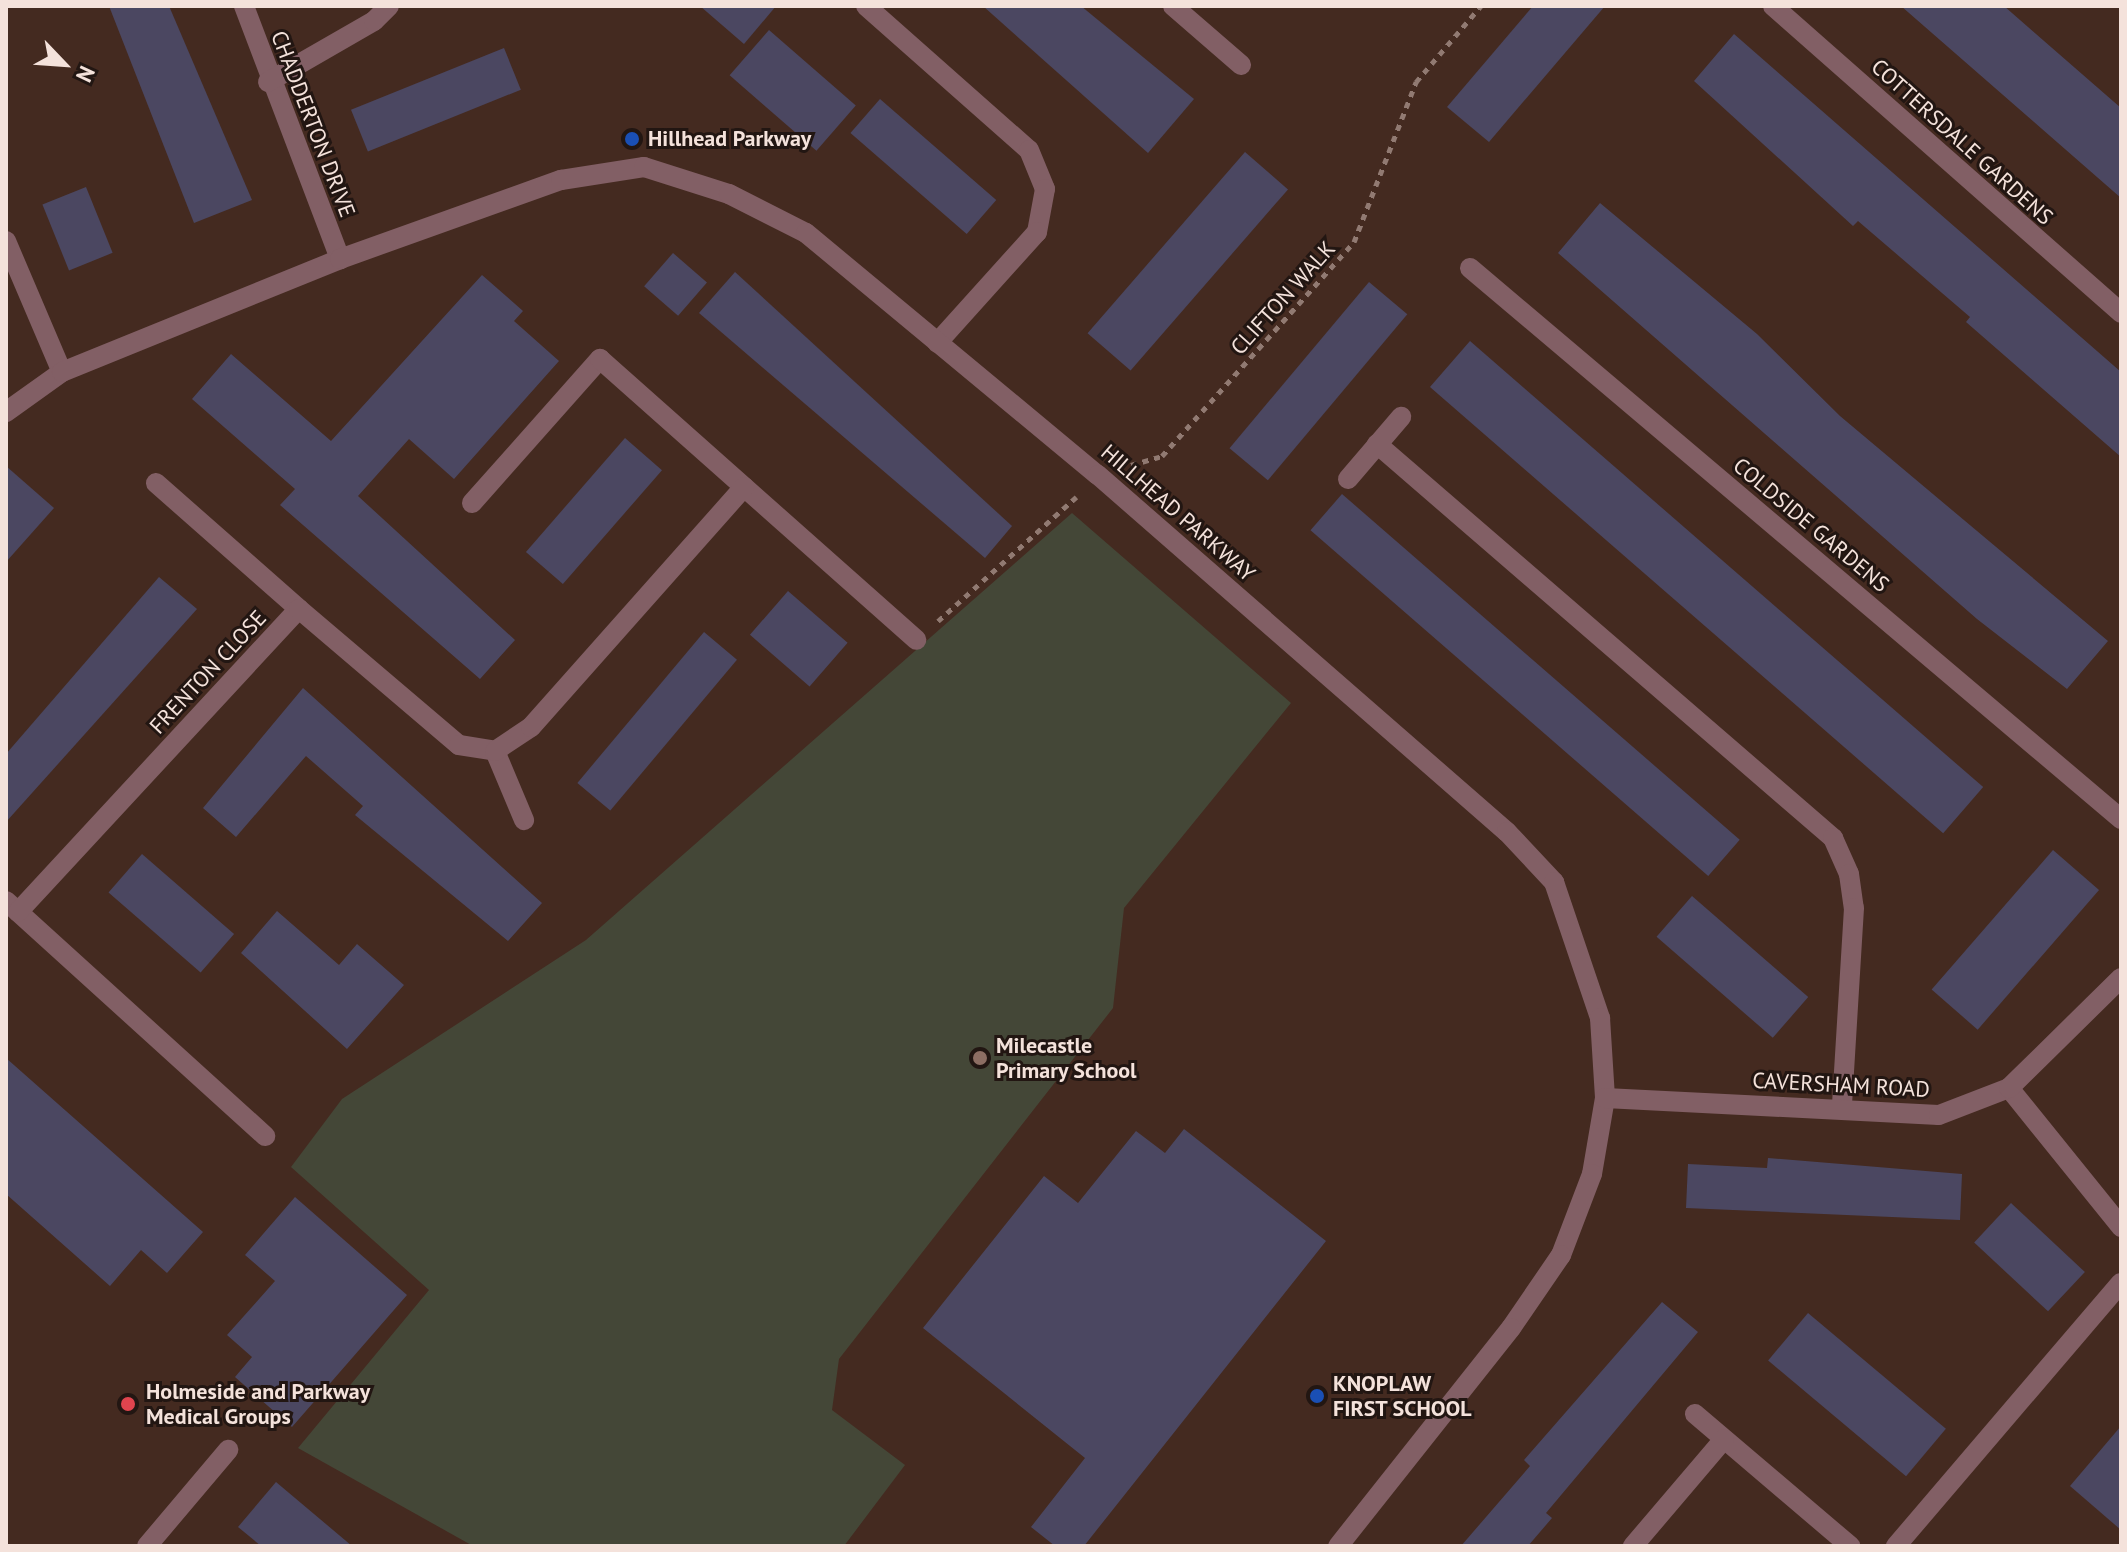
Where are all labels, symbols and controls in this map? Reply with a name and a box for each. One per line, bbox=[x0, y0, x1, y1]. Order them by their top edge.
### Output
north arrow bbox=[24, 24, 104, 104]
street label: CHADDERTON DRIVE bbox=[265, 27, 361, 221]
street label: COTTERSDALE GARDENS bbox=[1866, 53, 2058, 231]
text: N bbox=[70, 62, 101, 87]
place label: Hillhead Parkway bbox=[648, 126, 811, 152]
marker: Hillhead Parkway bbox=[623, 130, 641, 148]
street label: CLIFTON WALK bbox=[1225, 236, 1341, 360]
street label: HILLHEAD PARKWAY bbox=[1096, 439, 1260, 587]
street label: COLDSIDE GARDENS bbox=[1728, 452, 1894, 598]
street label: FRENTON CLOSE bbox=[144, 605, 272, 739]
place label: Milecastle Primary School bbox=[996, 1032, 1137, 1084]
marker: Milecastle Primary School bbox=[971, 1049, 989, 1067]
street label: CAVERSHAM ROAD bbox=[1752, 1067, 1930, 1103]
place label: KNOPLAW FIRST SCHOOL bbox=[1333, 1370, 1472, 1422]
place label: Holmeside and Parkway Medical Groups bbox=[146, 1378, 370, 1430]
marker: KNOPLAW FIRST SCHOOL bbox=[1308, 1387, 1326, 1405]
marker: Holmeside and Parkway Medical Groups bbox=[117, 1393, 139, 1415]

